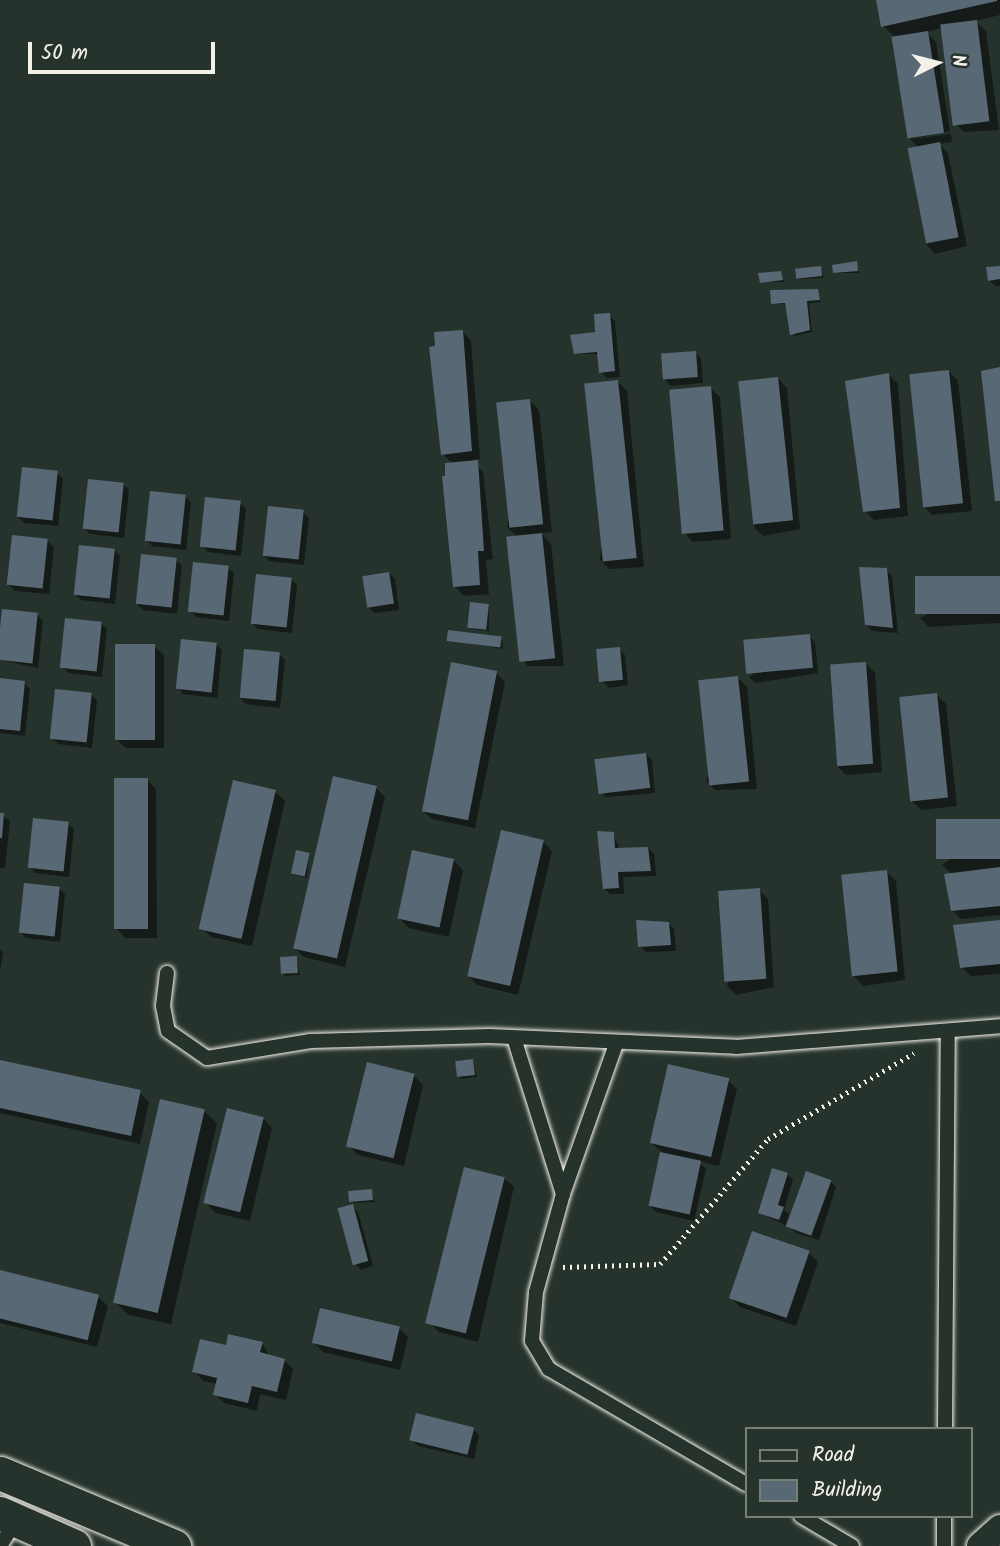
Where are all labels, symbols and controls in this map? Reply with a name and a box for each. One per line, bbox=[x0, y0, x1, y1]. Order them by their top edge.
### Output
scale bar bbox=[32, 28, 219, 72]
north arrow bbox=[902, 28, 972, 98]
text: 50 m bbox=[41, 37, 88, 70]
text: N bbox=[942, 53, 973, 68]
legend bbox=[744, 1427, 972, 1518]
text: Road bbox=[812, 1439, 854, 1472]
text: Building bbox=[812, 1474, 882, 1507]

